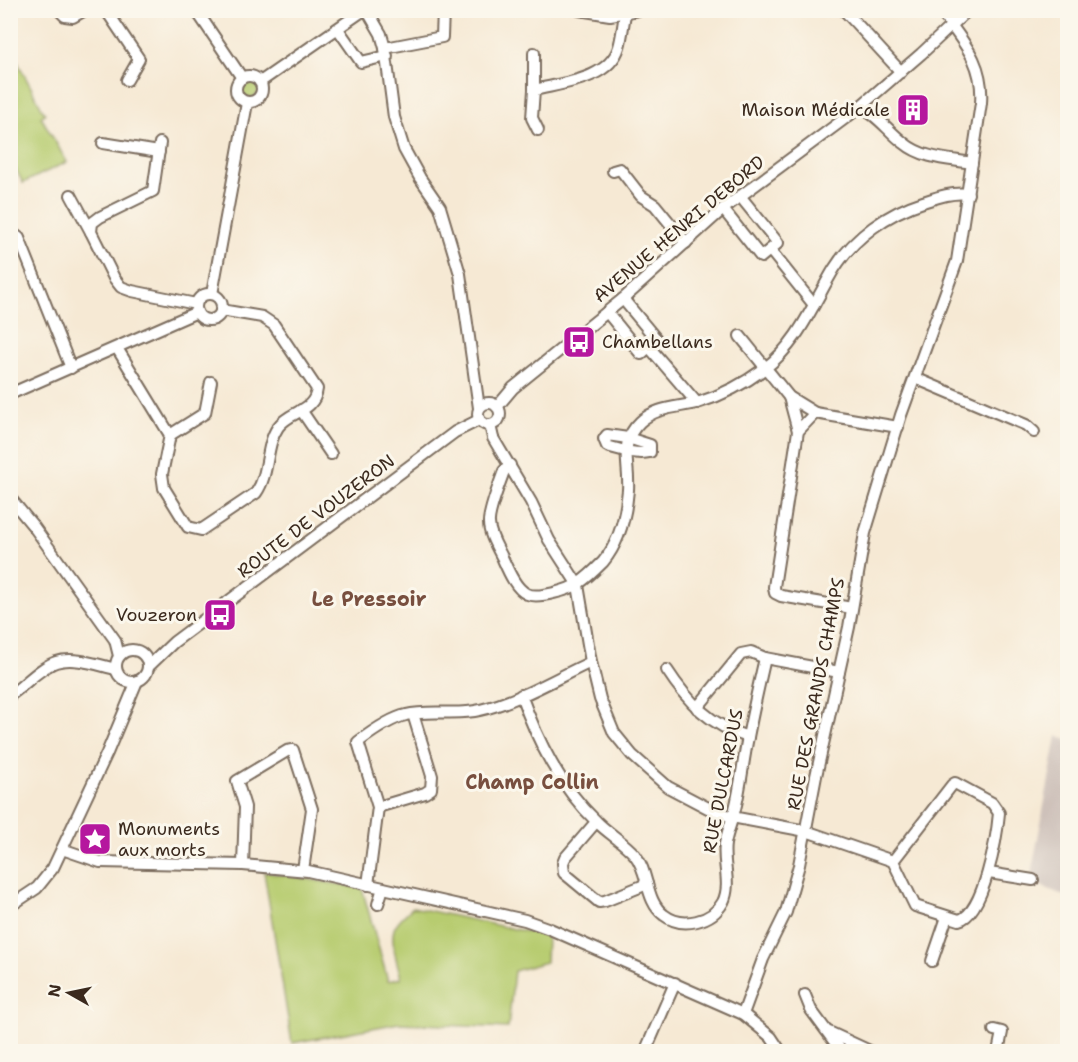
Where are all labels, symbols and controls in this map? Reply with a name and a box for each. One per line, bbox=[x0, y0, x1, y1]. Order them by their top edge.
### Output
building icon: Maison Médicale bbox=[895, 92, 931, 128]
place label: Maison Médicale bbox=[742, 98, 890, 122]
street label: AVENUE HENRI DEBORD bbox=[588, 150, 770, 308]
bus stop icon: Chambellans bbox=[561, 324, 597, 360]
place label: Chambellans bbox=[602, 330, 713, 354]
street label: ROUTE DE VOUZERON bbox=[232, 449, 400, 583]
street label: RUE DES GRANDS CHAMPS bbox=[782, 576, 850, 812]
district label: Le Pressoir bbox=[312, 586, 427, 612]
bus stop icon: Vouzeron bbox=[202, 597, 238, 633]
place label: Vouzeron bbox=[116, 603, 197, 627]
street label: RUE DULCARDUS bbox=[697, 707, 749, 855]
district label: Champ Collin bbox=[465, 769, 599, 795]
place label: Monuments aux morts bbox=[118, 817, 220, 862]
place icon: Monuments aux morts bbox=[77, 821, 113, 857]
north arrow bbox=[39, 963, 99, 1023]
text: N bbox=[43, 983, 66, 999]

